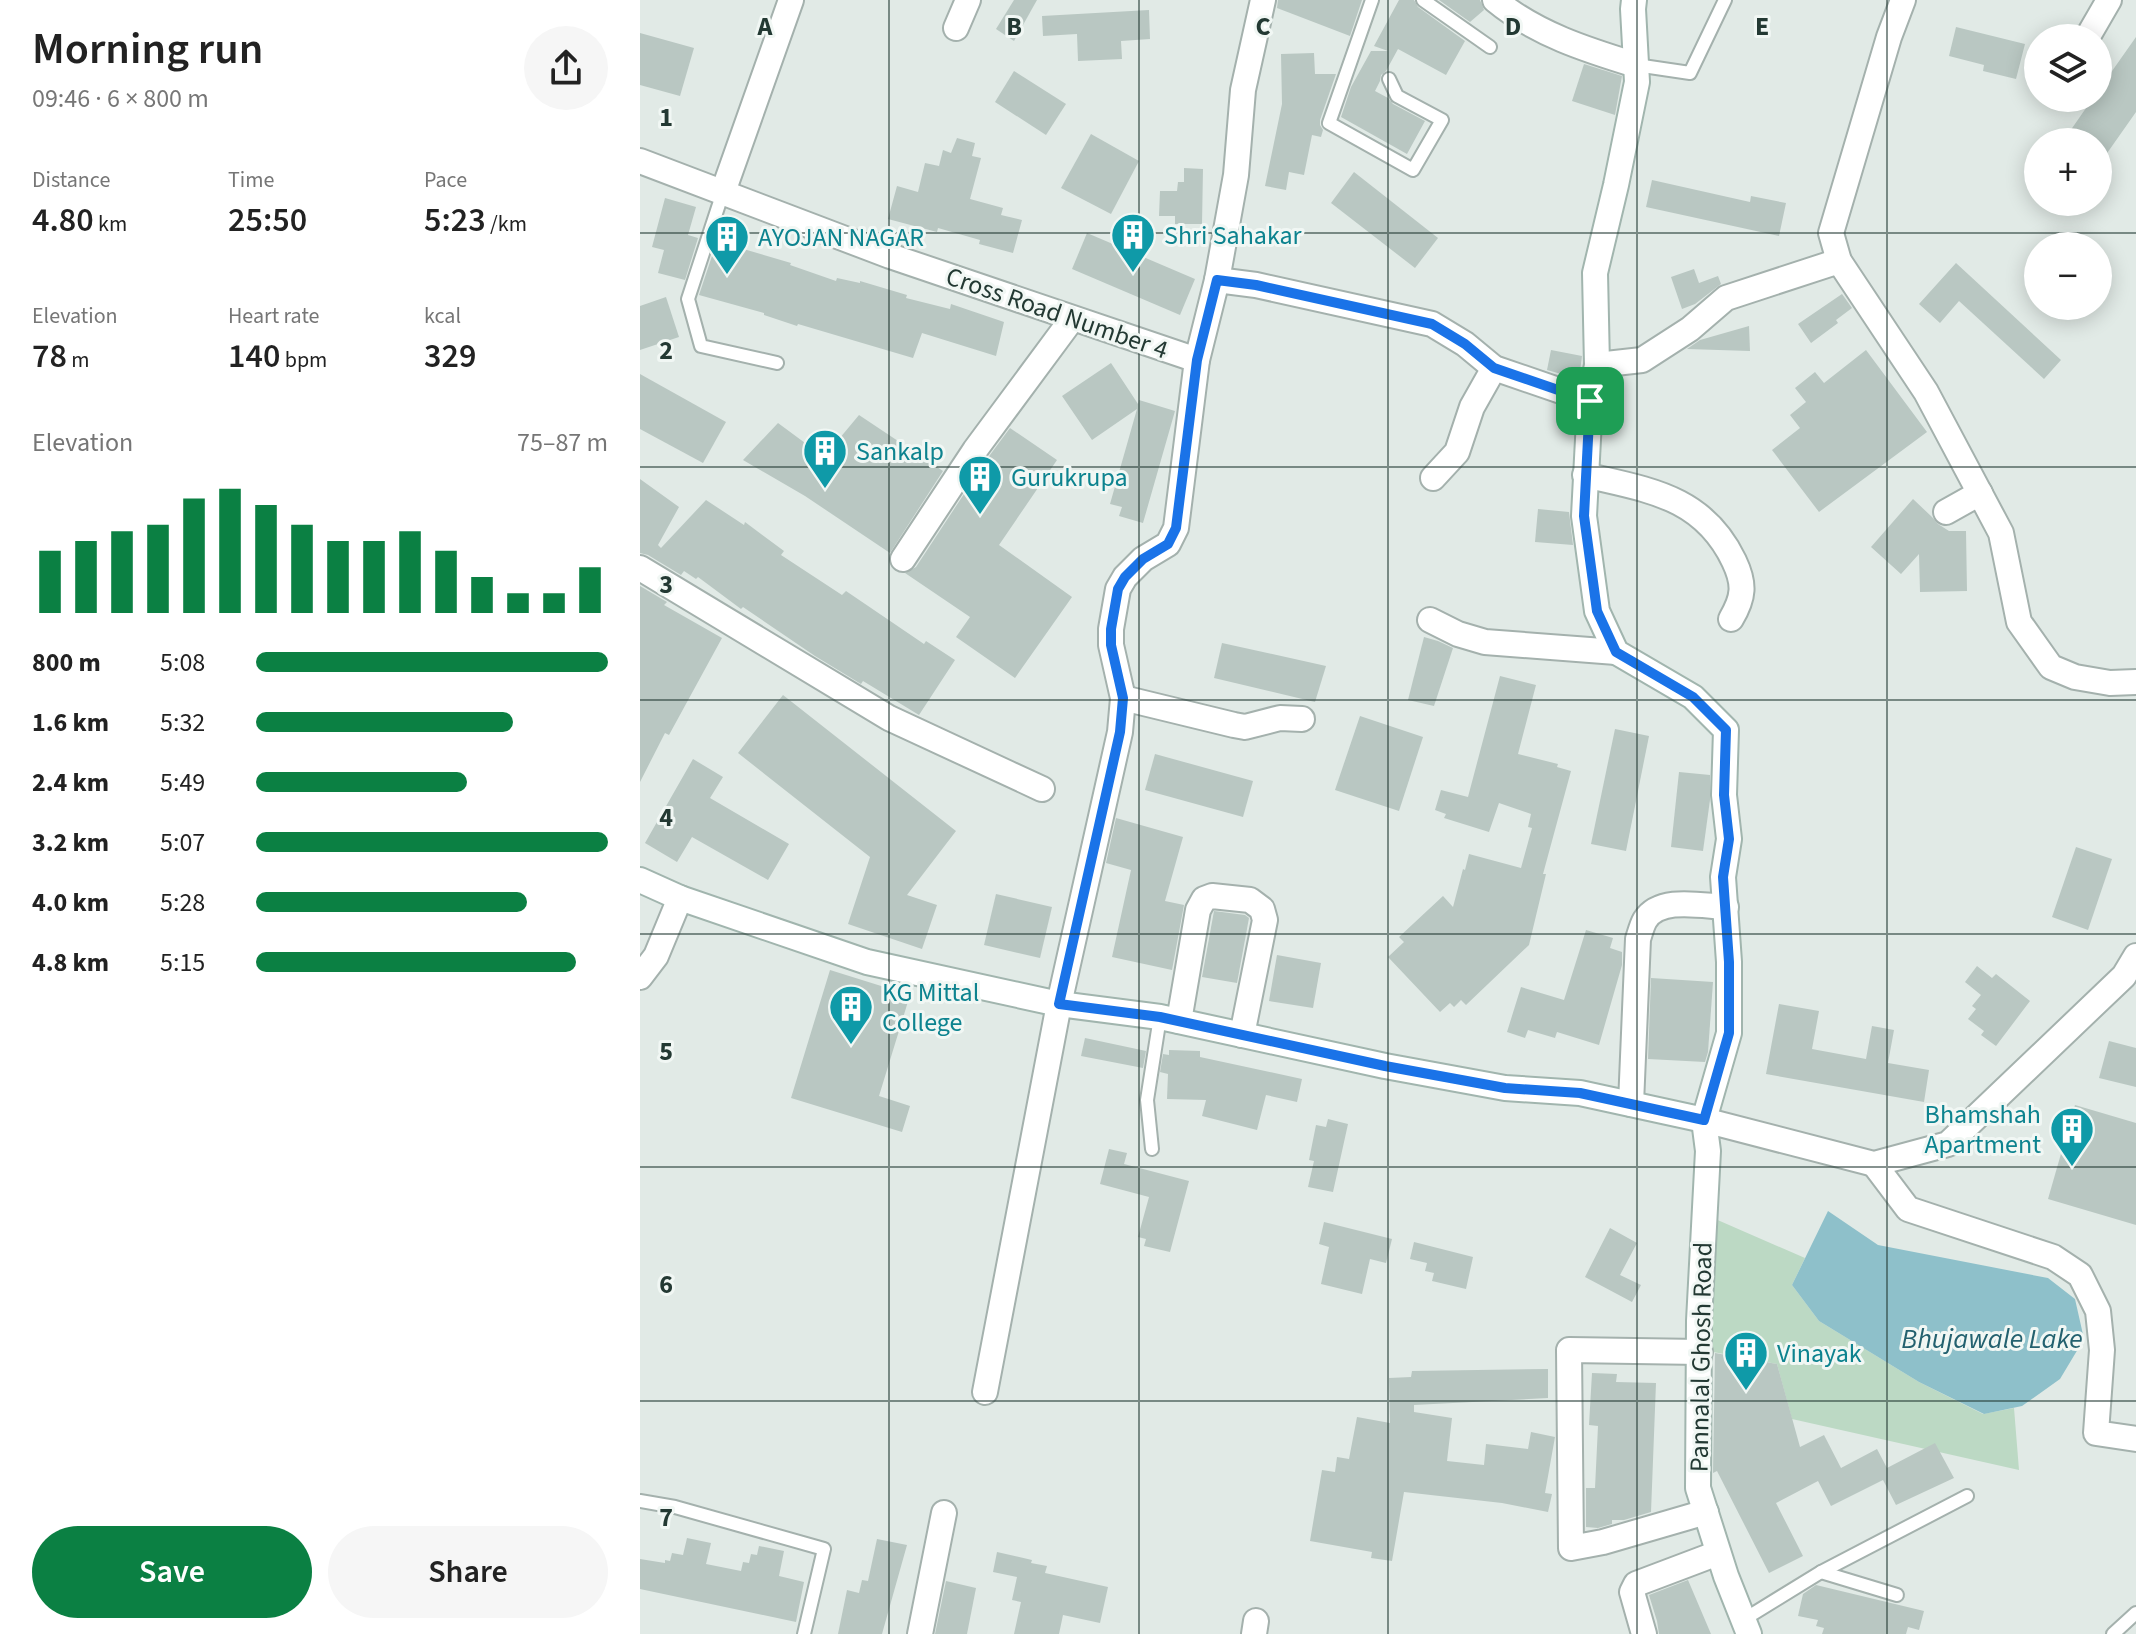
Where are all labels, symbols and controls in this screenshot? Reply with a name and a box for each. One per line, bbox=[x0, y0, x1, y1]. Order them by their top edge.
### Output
text: A bbox=[757, 8, 774, 45]
text: B bbox=[1006, 8, 1022, 45]
text: C bbox=[1255, 8, 1271, 45]
text: D bbox=[1505, 8, 1521, 45]
text: E bbox=[1755, 8, 1769, 45]
text: Morning run bbox=[32, 18, 263, 81]
map controls bbox=[2024, 24, 2112, 320]
button: layers bbox=[2024, 24, 2112, 112]
button: share bbox=[524, 26, 608, 110]
text: 09:46 · 6 × 800 m bbox=[32, 80, 209, 117]
text: 1 bbox=[659, 99, 673, 136]
button: + bbox=[2024, 128, 2112, 216]
text: Distance bbox=[32, 164, 110, 196]
text: Time bbox=[228, 164, 274, 196]
text: Pace bbox=[424, 164, 467, 196]
text: 4.80 bbox=[32, 196, 94, 245]
text: 25:50 bbox=[228, 196, 307, 245]
text: 5:23 bbox=[424, 196, 486, 245]
text: km bbox=[94, 208, 127, 240]
text: /km bbox=[486, 208, 527, 240]
building icon: Shri Sahakar bbox=[1109, 211, 1157, 274]
building icon: AYOJAN NAGAR bbox=[703, 213, 751, 276]
place label: Shri Sahakar bbox=[1164, 217, 1303, 254]
place label: AYOJAN NAGAR bbox=[758, 219, 924, 256]
button: − bbox=[2024, 232, 2112, 320]
street label: Cross Road Number 4 bbox=[941, 258, 1173, 368]
text: Elevation bbox=[32, 300, 118, 332]
text: Heart rate bbox=[228, 300, 319, 332]
text: kcal bbox=[424, 300, 461, 332]
text: 78 bbox=[32, 332, 67, 381]
text: 140 bbox=[228, 332, 280, 381]
text: 329 bbox=[424, 332, 476, 381]
text: 2 bbox=[659, 332, 673, 369]
text: m bbox=[67, 344, 90, 376]
text: bpm bbox=[280, 344, 327, 376]
pin bbox=[1556, 367, 1624, 435]
icon: arrive bbox=[1568, 379, 1612, 423]
text: Elevation bbox=[32, 424, 133, 461]
text: 75–87 m bbox=[517, 424, 608, 461]
building icon: Sankalp bbox=[801, 427, 849, 490]
place label: Sankalp bbox=[856, 433, 944, 470]
building icon: Gurukrupa bbox=[956, 453, 1004, 516]
place label: Gurukrupa bbox=[1011, 459, 1128, 496]
text: 3 bbox=[659, 566, 673, 603]
text: 800 m bbox=[32, 644, 101, 681]
text: 5:08 bbox=[160, 644, 205, 681]
text: 1.6 km bbox=[32, 704, 109, 741]
text: 5:32 bbox=[160, 704, 205, 741]
text: 2.4 km bbox=[32, 764, 109, 801]
text: 5:49 bbox=[160, 764, 205, 801]
text: 4 bbox=[659, 799, 673, 836]
text: 3.2 km bbox=[32, 824, 109, 861]
text: 5:07 bbox=[160, 824, 205, 861]
text: 4.0 km bbox=[32, 884, 109, 921]
text: 5:28 bbox=[160, 884, 205, 921]
text: 4.8 km bbox=[32, 944, 109, 981]
text: 5:15 bbox=[160, 944, 205, 981]
place label: KG Mittal College bbox=[882, 974, 979, 1041]
building icon: KG Mittal College bbox=[827, 983, 875, 1046]
text: 5 bbox=[659, 1033, 673, 1070]
place label: Bhamshah Apartment bbox=[1924, 1096, 2041, 1163]
building icon: Bhamshah Apartment bbox=[2048, 1105, 2096, 1168]
street label: Pannalal Ghosh Road bbox=[1680, 1242, 1722, 1472]
text: 6 bbox=[659, 1266, 673, 1303]
water label: Bhujawale Lake bbox=[1901, 1319, 2083, 1359]
building icon: Vinayak bbox=[1722, 1329, 1770, 1392]
place label: Vinayak bbox=[1777, 1335, 1862, 1372]
text: 7 bbox=[659, 1499, 673, 1536]
button: Save bbox=[32, 1526, 312, 1618]
button: Share bbox=[328, 1526, 608, 1618]

